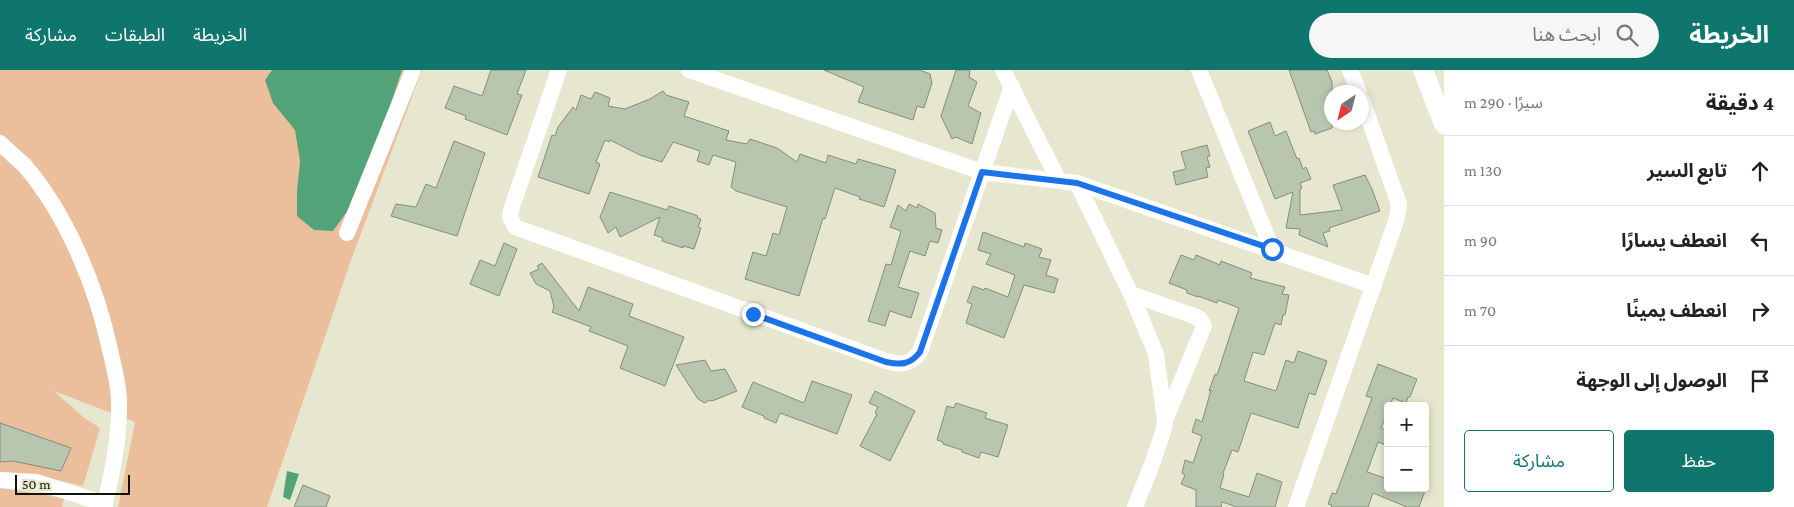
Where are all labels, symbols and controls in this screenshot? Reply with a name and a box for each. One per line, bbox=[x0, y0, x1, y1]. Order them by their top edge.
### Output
search box bbox=[1309, 13, 1659, 58]
icon: search bbox=[1613, 21, 1641, 49]
text: الخريطة bbox=[1689, 21, 1769, 48]
text: ابحث هنا bbox=[1532, 24, 1601, 45]
text: مشاركة bbox=[25, 25, 77, 45]
text: الطبقات bbox=[105, 25, 165, 45]
text: الخريطة bbox=[193, 25, 247, 45]
north arrow bbox=[1324, 85, 1369, 130]
text: 4 دقيقة bbox=[1706, 91, 1774, 115]
text: سيرًا · 290 m bbox=[1464, 94, 1543, 111]
icon: ahead bbox=[1746, 157, 1774, 185]
text: تابع السير bbox=[1647, 160, 1727, 181]
text: 130 m bbox=[1464, 162, 1502, 179]
icon: left bbox=[1746, 227, 1774, 255]
text: انعطف يسارًا bbox=[1621, 230, 1727, 251]
text: 90 m bbox=[1464, 232, 1497, 249]
route start bbox=[1261, 238, 1284, 261]
icon: right bbox=[1746, 297, 1774, 325]
text: انعطف يمينًا bbox=[1626, 300, 1727, 321]
text: 70 m bbox=[1464, 302, 1496, 319]
route end bbox=[742, 303, 765, 326]
icon: arrive bbox=[1746, 367, 1774, 395]
text: الوصول إلى الوجهة bbox=[1576, 370, 1727, 391]
map controls bbox=[1384, 402, 1429, 492]
button: + bbox=[1384, 402, 1429, 447]
button: مشاركة bbox=[1464, 430, 1614, 492]
button: حفظ bbox=[1624, 430, 1774, 492]
button: − bbox=[1384, 447, 1429, 492]
scale bar bbox=[15, 472, 130, 495]
text: 50 m bbox=[22, 476, 50, 492]

